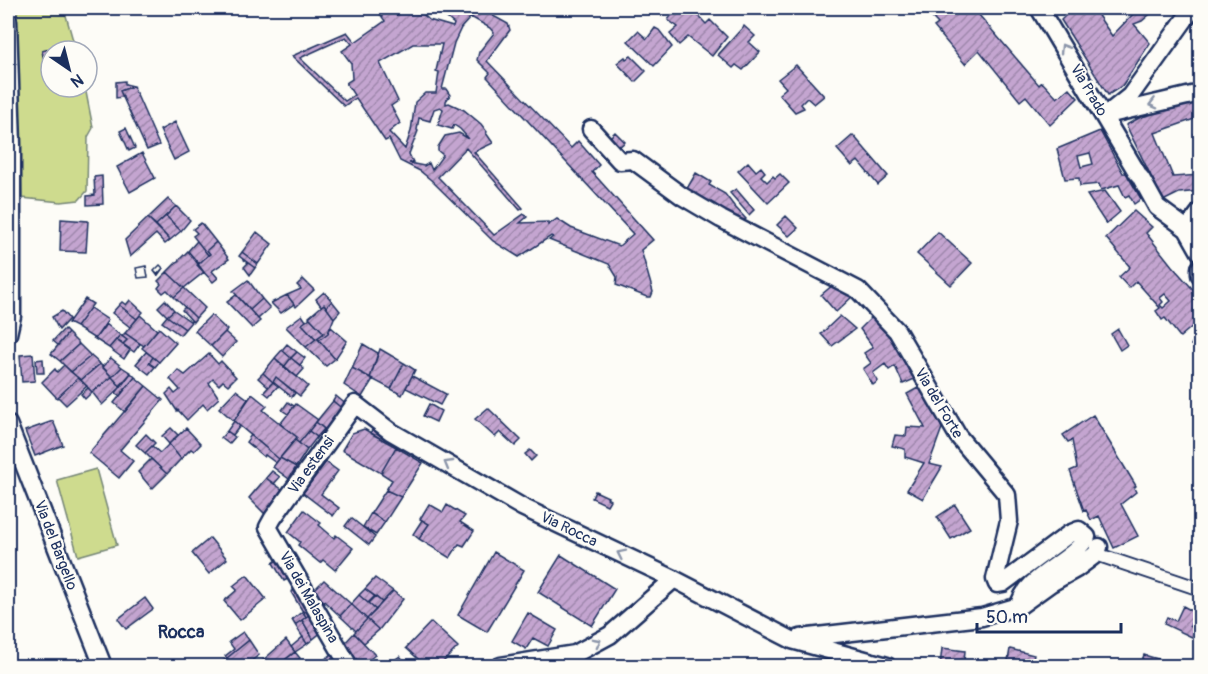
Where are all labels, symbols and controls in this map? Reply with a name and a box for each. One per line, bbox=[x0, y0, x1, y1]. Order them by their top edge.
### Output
north arrow bbox=[39, 39, 99, 99]
one-way arrow bbox=[1060, 44, 1071, 54]
street label: Via Prado bbox=[1066, 61, 1111, 120]
text: N bbox=[67, 69, 87, 92]
one-way arrow bbox=[1148, 96, 1158, 109]
street label: Via del Forte bbox=[910, 365, 967, 442]
street label: Via estensi bbox=[284, 432, 339, 498]
one-way arrow bbox=[444, 460, 454, 471]
street label: Via del Bargello bbox=[30, 498, 81, 593]
street label: Via Rocca bbox=[537, 508, 600, 551]
street label: Via dei Malaspina bbox=[275, 548, 343, 647]
one-way arrow bbox=[616, 550, 627, 562]
scale bar bbox=[977, 596, 1121, 634]
text: 50 m bbox=[986, 606, 1028, 629]
district label: Rocca bbox=[158, 621, 205, 644]
one-way arrow bbox=[591, 638, 601, 649]

